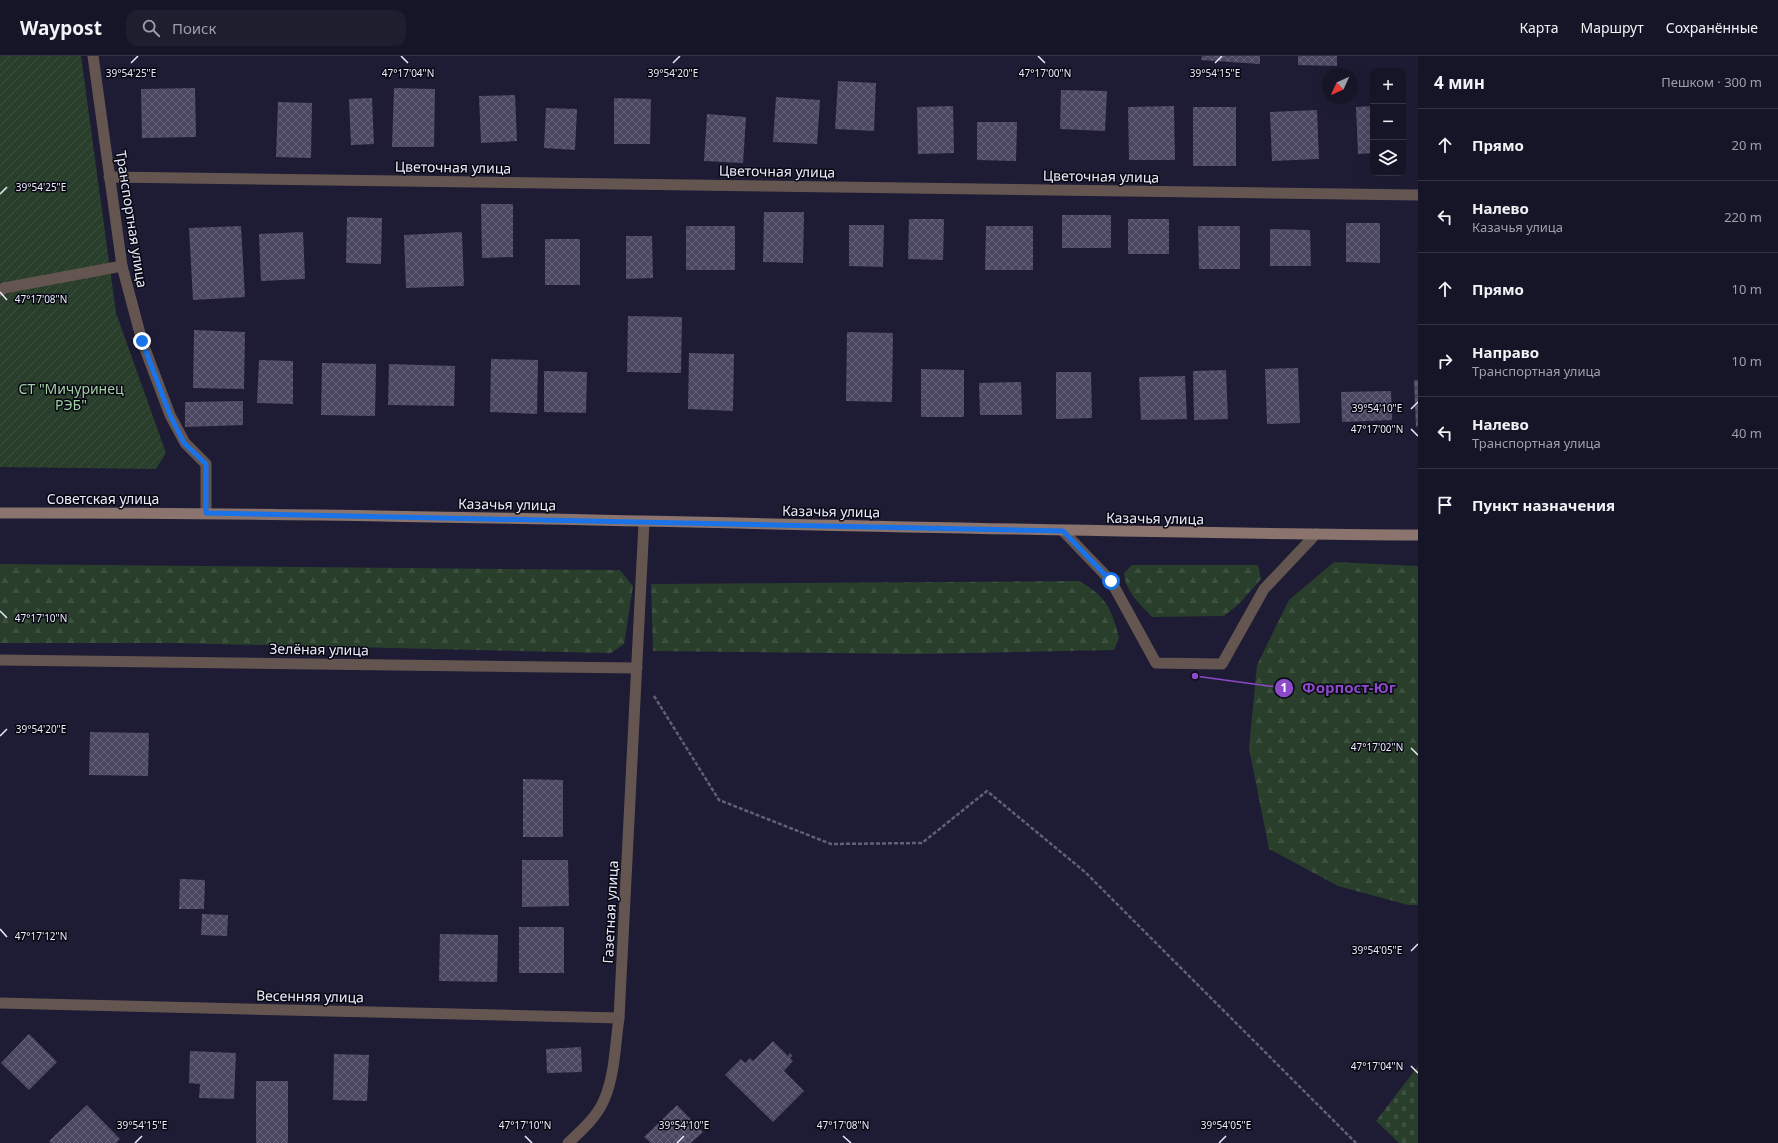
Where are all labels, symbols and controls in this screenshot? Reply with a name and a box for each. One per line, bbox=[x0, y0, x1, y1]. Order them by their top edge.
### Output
search box bbox=[126, 10, 406, 46]
text: Waypost bbox=[20, 15, 102, 41]
icon: search bbox=[140, 17, 162, 39]
text: Поиск bbox=[172, 18, 216, 38]
text: Карта bbox=[1519, 18, 1558, 37]
text: Маршрут bbox=[1580, 18, 1644, 37]
text: Сохранённые bbox=[1666, 18, 1758, 37]
text: 39°54'25"E bbox=[106, 66, 156, 80]
text: 47°17'04"N bbox=[382, 66, 434, 80]
text: 39°54'20"E bbox=[648, 66, 698, 80]
text: 47°17'00"N bbox=[1019, 66, 1071, 80]
text: 39°54'15"E bbox=[1190, 66, 1240, 80]
north arrow bbox=[1322, 68, 1358, 104]
map controls bbox=[1370, 68, 1406, 176]
button: + bbox=[1370, 68, 1406, 104]
text: 4 мин bbox=[1434, 71, 1485, 94]
text: Пешком · 300 m bbox=[1661, 73, 1762, 91]
button: − bbox=[1370, 104, 1406, 140]
icon: ahead bbox=[1434, 134, 1456, 156]
text: Прямо bbox=[1472, 135, 1524, 155]
text: 20 m bbox=[1732, 136, 1762, 154]
button: layers bbox=[1370, 140, 1406, 176]
street label: Транспортная улица bbox=[112, 149, 152, 289]
street label: Цветочная улица bbox=[395, 156, 511, 178]
street label: Цветочная улица bbox=[719, 160, 835, 182]
street label: Цветочная улица bbox=[1043, 165, 1159, 187]
text: 39°54'25"E bbox=[16, 180, 66, 194]
text: Налево bbox=[1472, 198, 1529, 218]
icon: left bbox=[1434, 206, 1456, 228]
text: 220 m bbox=[1724, 208, 1762, 226]
text: Казачья улица bbox=[1472, 218, 1563, 236]
icon: ahead bbox=[1434, 278, 1456, 300]
text: Прямо bbox=[1472, 279, 1524, 299]
text: 10 m bbox=[1732, 280, 1762, 298]
text: 47°17'08"N bbox=[15, 292, 67, 306]
route end bbox=[133, 332, 151, 350]
text: Направо bbox=[1472, 342, 1539, 362]
icon: right bbox=[1434, 350, 1456, 372]
text: 10 m bbox=[1732, 352, 1762, 370]
text: Транспортная улица bbox=[1472, 362, 1601, 380]
park label: СТ "Мичуринец РЭБ" bbox=[19, 379, 124, 414]
text: 39°54'10"E bbox=[1352, 401, 1402, 415]
text: Налево bbox=[1472, 414, 1529, 434]
text: 47°17'00"N bbox=[1351, 422, 1403, 436]
icon: left bbox=[1434, 422, 1456, 444]
text: 40 m bbox=[1732, 424, 1762, 442]
text: Транспортная улица bbox=[1472, 434, 1601, 452]
street label: Советская улица bbox=[47, 489, 159, 508]
street label: Казачья улица bbox=[458, 494, 556, 514]
icon: arrive bbox=[1434, 494, 1456, 516]
text: Пункт назначения bbox=[1472, 495, 1615, 515]
street label: Казачья улица bbox=[782, 501, 880, 521]
street label: Казачья улица bbox=[1106, 508, 1204, 528]
route start bbox=[1102, 572, 1120, 590]
text: 47°17'10"N bbox=[15, 611, 67, 625]
street label: Зелёная улица bbox=[269, 639, 369, 659]
callout: Форпост-Юг bbox=[1274, 675, 1404, 702]
text: Форпост-Юг bbox=[1302, 677, 1396, 697]
text: 1 bbox=[1281, 679, 1287, 696]
text: 39°54'20"E bbox=[16, 722, 66, 736]
text: 47°17'02"N bbox=[1351, 740, 1403, 754]
street label: Газетная улица bbox=[598, 860, 622, 964]
text: 47°17'12"N bbox=[15, 929, 67, 943]
text: 39°54'05"E bbox=[1352, 943, 1402, 957]
street label: Весенняя улица bbox=[256, 986, 364, 1006]
text: 47°17'04"N bbox=[1351, 1059, 1403, 1073]
text: 39°54'15"E bbox=[117, 1118, 167, 1132]
text: 47°17'10"N bbox=[499, 1118, 551, 1132]
text: 39°54'10"E bbox=[659, 1118, 709, 1132]
text: 47°17'08"N bbox=[817, 1118, 869, 1132]
text: 39°54'05"E bbox=[1201, 1118, 1251, 1132]

